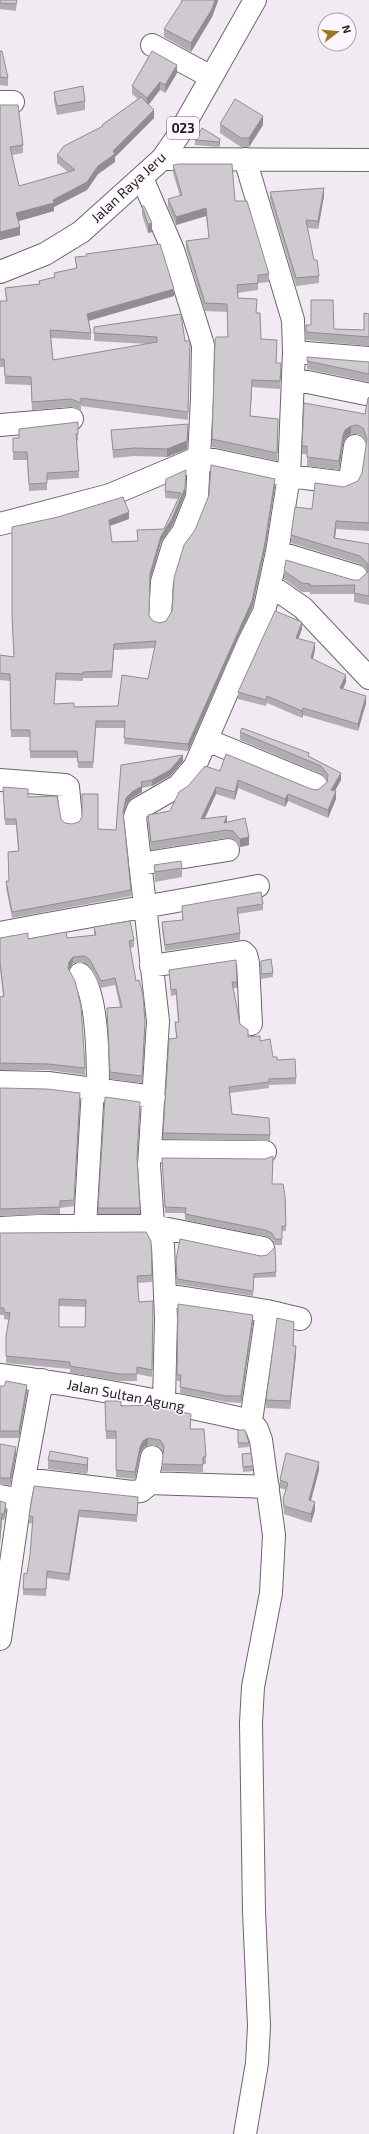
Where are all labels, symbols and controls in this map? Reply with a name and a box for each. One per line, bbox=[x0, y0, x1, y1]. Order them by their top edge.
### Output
north arrow bbox=[317, 12, 357, 52]
text: N bbox=[340, 23, 354, 35]
road number: 023 bbox=[167, 117, 199, 139]
street label: Jalan Raya Jeru bbox=[87, 148, 169, 226]
street label: Jalan Sultan Agung bbox=[66, 1375, 187, 1415]

